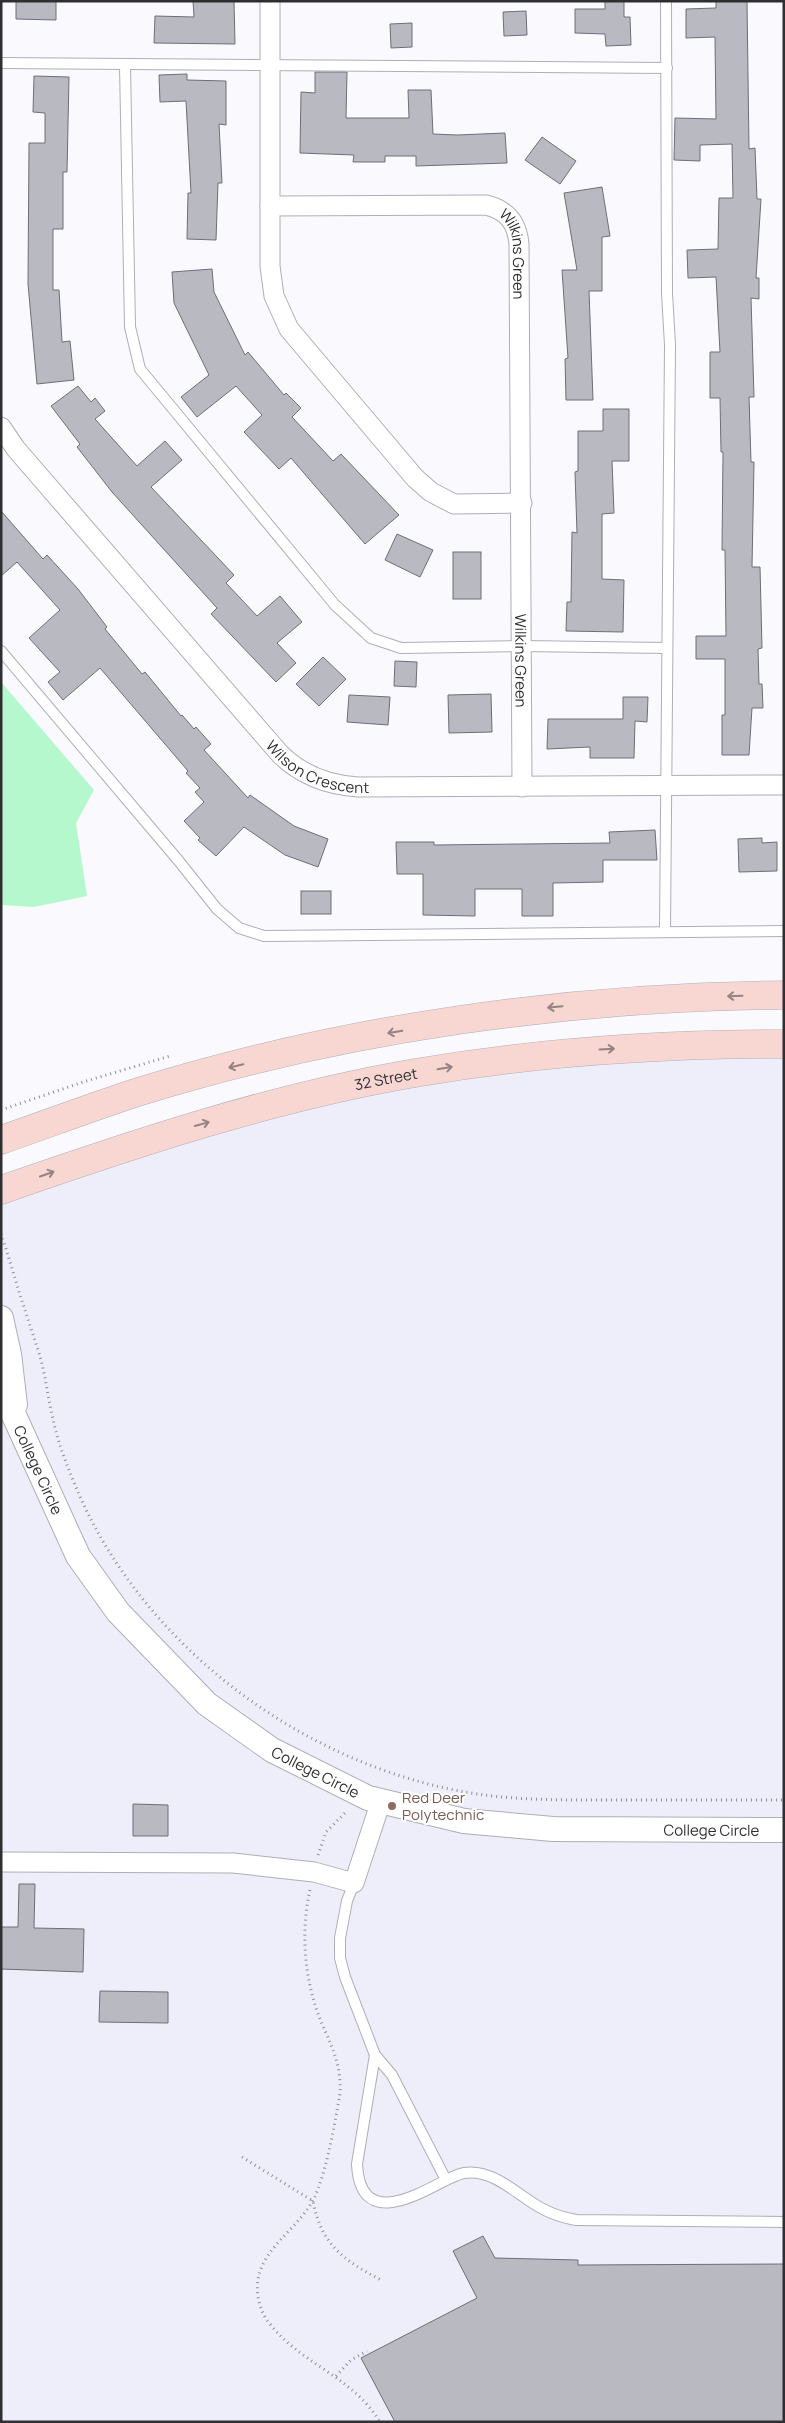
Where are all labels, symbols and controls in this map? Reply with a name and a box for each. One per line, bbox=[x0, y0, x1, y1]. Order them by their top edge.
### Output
street label: Wilkins Green bbox=[495, 203, 530, 300]
street label: Wilkins Green bbox=[511, 614, 532, 708]
street label: Wilson Crescent bbox=[262, 735, 369, 798]
one-way arrow bbox=[727, 991, 743, 1000]
one-way arrow bbox=[548, 1003, 564, 1012]
one-way arrow bbox=[387, 1027, 403, 1037]
one-way arrow bbox=[598, 1045, 614, 1054]
one-way arrow bbox=[228, 1062, 244, 1071]
street label: 32 Street bbox=[352, 1062, 419, 1095]
one-way arrow bbox=[437, 1063, 453, 1073]
one-way arrow bbox=[193, 1119, 209, 1129]
one-way arrow bbox=[39, 1169, 54, 1178]
street label: College Circle bbox=[9, 1422, 68, 1518]
street label: College Circle bbox=[268, 1741, 363, 1803]
place label: Red Deer Polytechnic bbox=[402, 1787, 484, 1825]
marker: Red Deer Polytechnic bbox=[386, 1800, 398, 1812]
street label: College Circle bbox=[663, 1819, 760, 1840]

